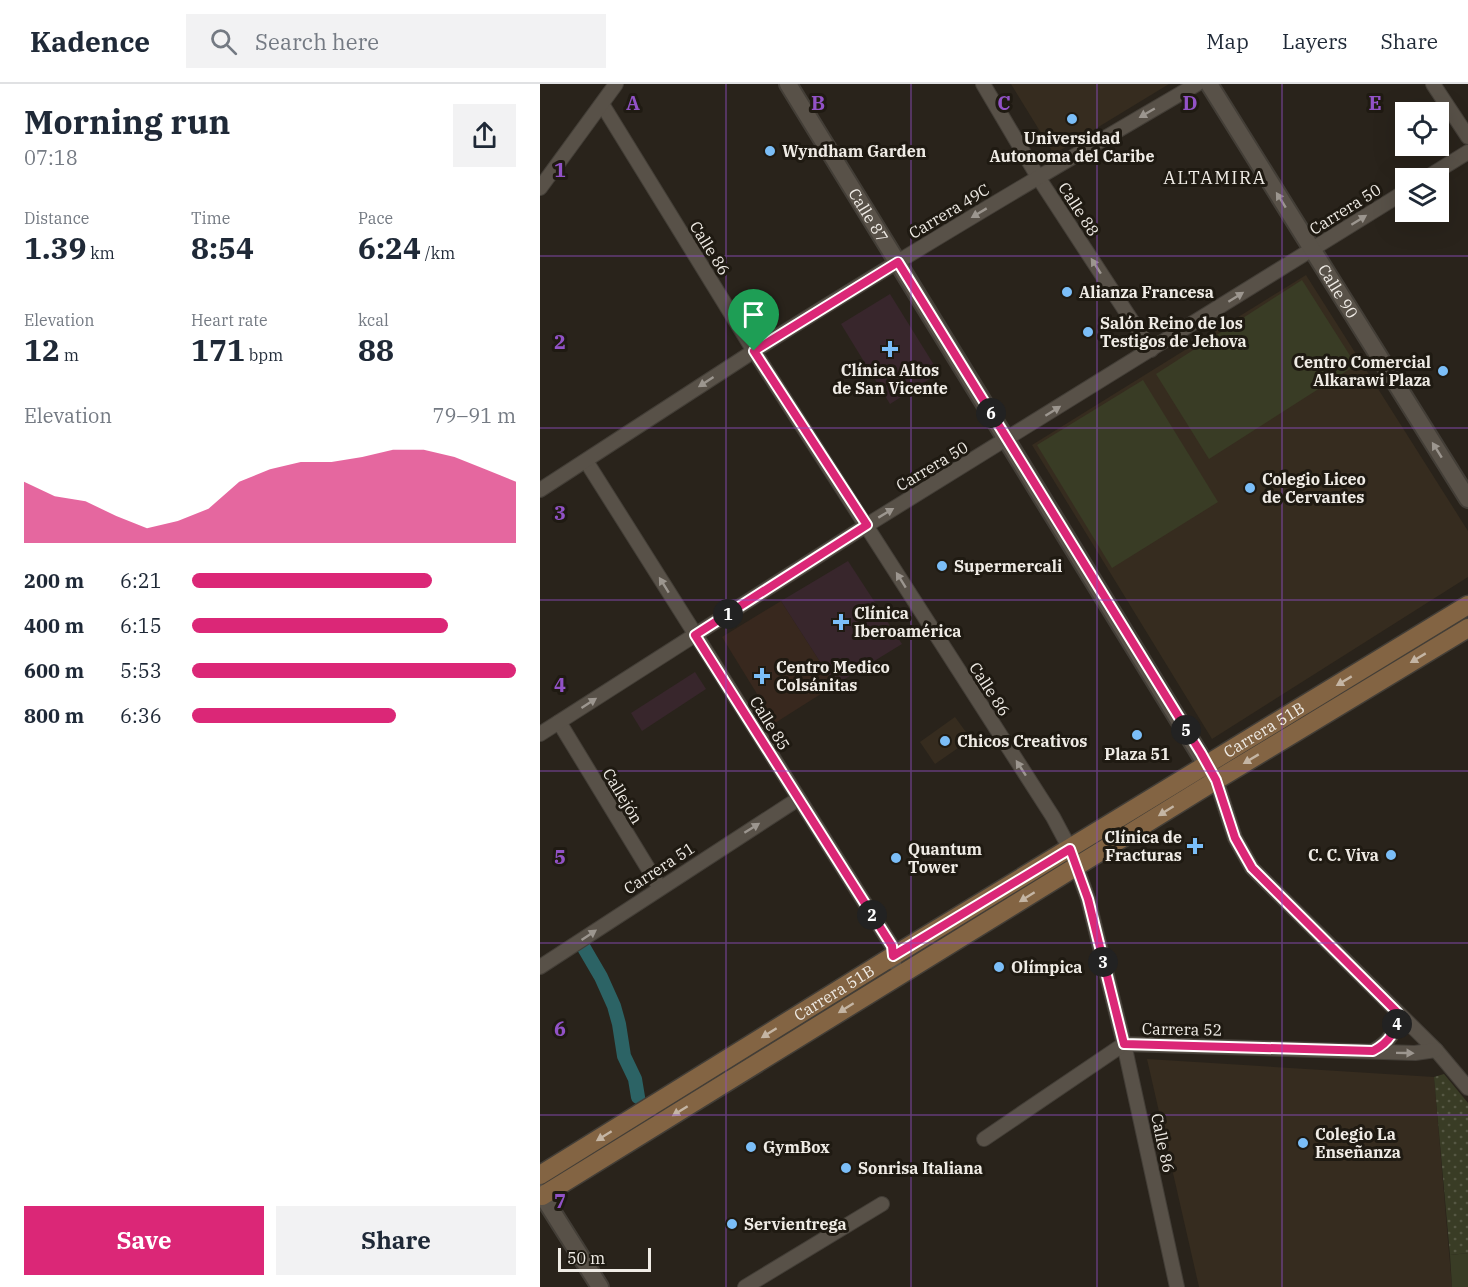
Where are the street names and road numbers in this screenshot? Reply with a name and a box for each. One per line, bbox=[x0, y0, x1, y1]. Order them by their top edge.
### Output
street label: Calle 88 bbox=[1054, 178, 1104, 240]
street label: Carrera 49C bbox=[905, 179, 993, 243]
street label: Carrera 50 bbox=[1306, 179, 1384, 239]
street label: Calle 87 bbox=[844, 184, 893, 246]
street label: Calle 86 bbox=[686, 217, 734, 279]
street label: Calle 90 bbox=[1314, 260, 1363, 322]
street label: Carrera 50 bbox=[892, 437, 972, 495]
street label: Calle 86 bbox=[965, 658, 1015, 720]
street label: Calle 85 bbox=[746, 692, 794, 754]
street label: Carrera 51B bbox=[1220, 697, 1308, 762]
street label: Callejón bbox=[599, 765, 647, 827]
street label: Carrera 51 bbox=[620, 838, 698, 898]
street label: Carrera 51B bbox=[790, 960, 878, 1025]
street label: Carrera 52 bbox=[1142, 1018, 1222, 1040]
street label: Calle 86 bbox=[1147, 1112, 1179, 1174]

